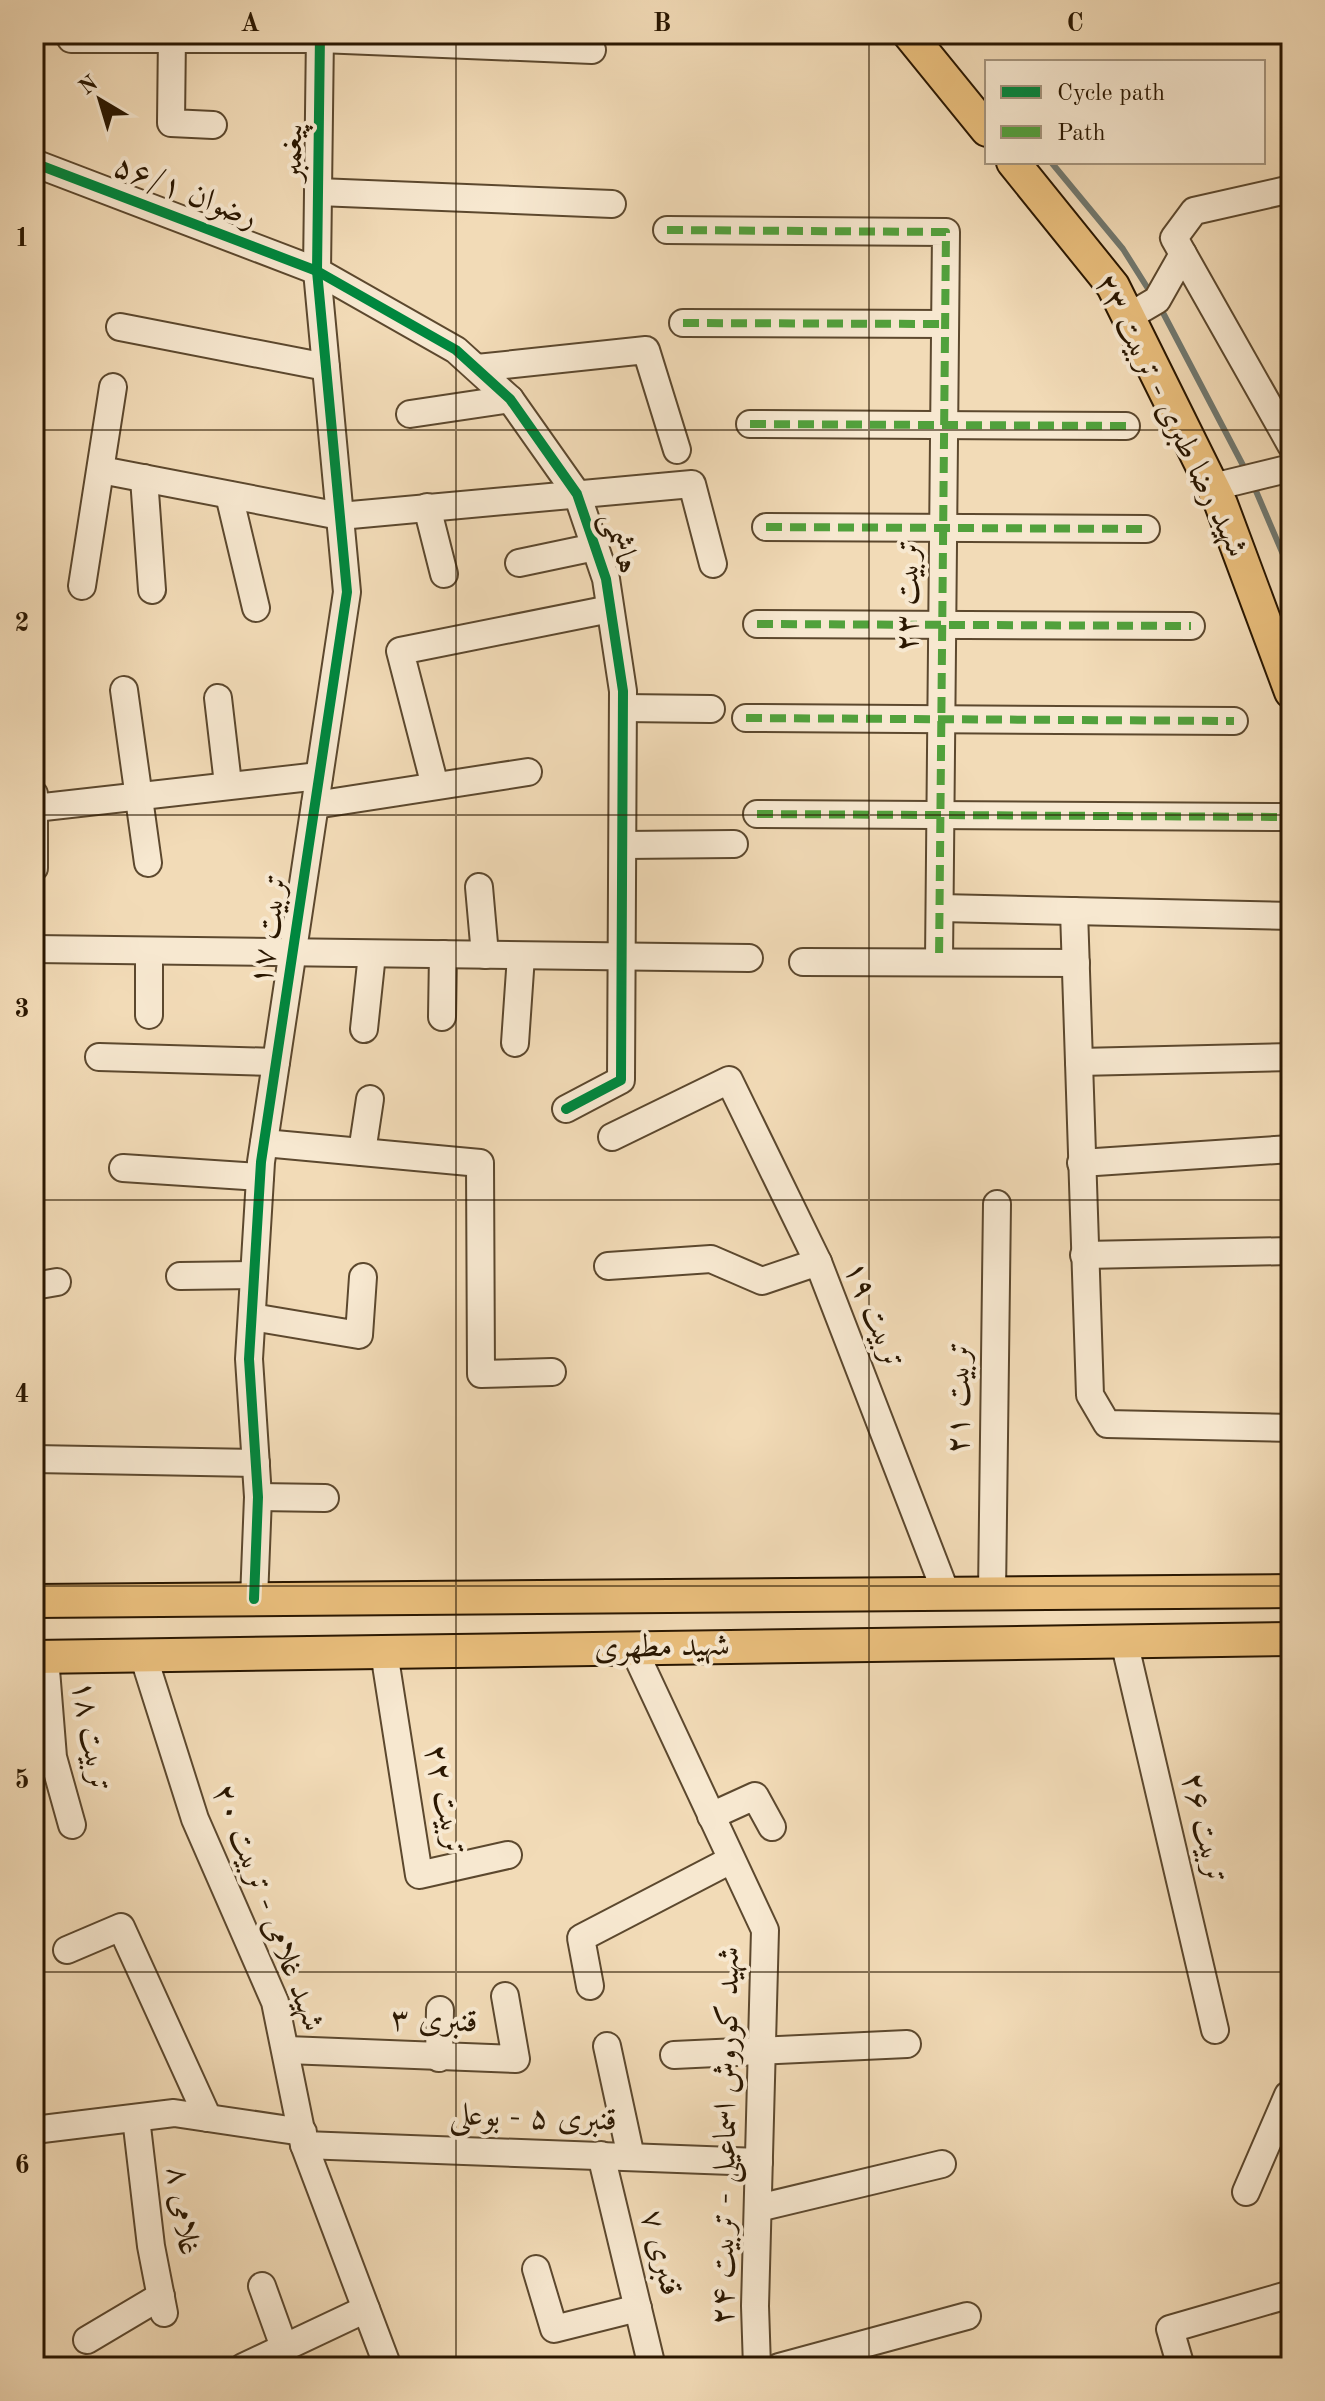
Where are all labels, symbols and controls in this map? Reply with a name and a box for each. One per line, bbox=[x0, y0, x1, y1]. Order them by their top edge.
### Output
text: A bbox=[240, 11, 260, 37]
text: B bbox=[653, 11, 671, 37]
text: C bbox=[1066, 11, 1084, 37]
north arrow bbox=[60, 60, 140, 140]
legend bbox=[985, 60, 1265, 164]
text: N bbox=[76, 72, 102, 100]
text: Cycle path bbox=[1057, 82, 1165, 106]
street label: پیغمبر bbox=[276, 122, 314, 185]
text: Path bbox=[1057, 122, 1106, 146]
street label: رضوان ۵۶/۱ bbox=[108, 151, 261, 236]
text: 1 bbox=[14, 226, 30, 252]
street label: شهید رضا طبری - تربیت ۲۳ bbox=[1086, 269, 1253, 564]
street label: هاشمی bbox=[592, 508, 643, 579]
street label: تربیت ۲۳ bbox=[892, 540, 926, 652]
text: 2 bbox=[14, 611, 30, 637]
street label: تربیت ۱۷ bbox=[245, 872, 295, 988]
text: 3 bbox=[14, 997, 30, 1023]
street label: تربیت ۱۹ bbox=[837, 1257, 909, 1373]
street label: تربیت ۲۱ bbox=[943, 1342, 977, 1454]
text: 4 bbox=[14, 1382, 30, 1408]
street label: شهید مطهری bbox=[594, 1631, 730, 1667]
street label: تربیت ۱۸ bbox=[65, 1678, 115, 1794]
street label: تربیت ۲۲ bbox=[418, 1742, 470, 1858]
text: 5 bbox=[14, 1768, 30, 1794]
street label: تربیت ۲۶ bbox=[1175, 1770, 1231, 1886]
street label: شهید غلامی - تربیت ۲۰ bbox=[203, 1780, 329, 2037]
street label: شهید کوروش اسماعیلی - تربیت ۲۴ bbox=[707, 1946, 751, 2326]
street label: قنبری ۳ bbox=[390, 2004, 478, 2041]
street label: قنبری ۵ - بوعلی bbox=[449, 2100, 617, 2143]
text: 6 bbox=[14, 2153, 30, 2179]
street label: غلامی ۸ bbox=[160, 2164, 204, 2258]
street label: قنبری ۷ bbox=[633, 2207, 686, 2299]

